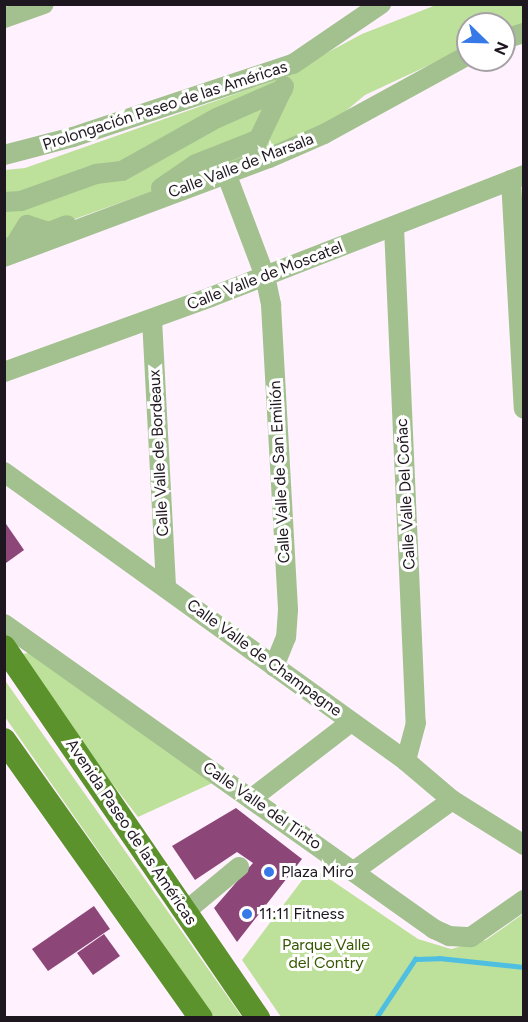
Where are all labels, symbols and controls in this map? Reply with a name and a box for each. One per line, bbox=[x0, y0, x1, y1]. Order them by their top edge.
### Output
north arrow bbox=[456, 12, 516, 72]
text: N bbox=[490, 39, 512, 58]
street label: Prolongación Paseo de las Américas bbox=[40, 57, 290, 155]
street label: Calle Valle de Marsala bbox=[166, 129, 316, 203]
street label: Calle Valle de Moscatel bbox=[184, 237, 346, 315]
street label: Calle Valle de Bordeaux bbox=[145, 369, 173, 537]
street label: Calle Valle de San Emilión bbox=[266, 380, 294, 564]
street label: Calle Valle Del Coñac bbox=[392, 418, 420, 570]
street label: Calle Valle de Champagne bbox=[183, 595, 345, 721]
street label: Avenida Paseo de las Américas bbox=[62, 735, 200, 929]
street label: Calle Valle del Tinto bbox=[199, 758, 325, 854]
place label: Plaza Miró bbox=[281, 862, 354, 882]
marker: Plaza Miró bbox=[262, 865, 276, 879]
place label: 11:11 Fitness bbox=[259, 904, 344, 924]
marker: 11:11 Fitness bbox=[240, 907, 254, 921]
park label: Parque Valle del Contry bbox=[282, 935, 370, 973]

